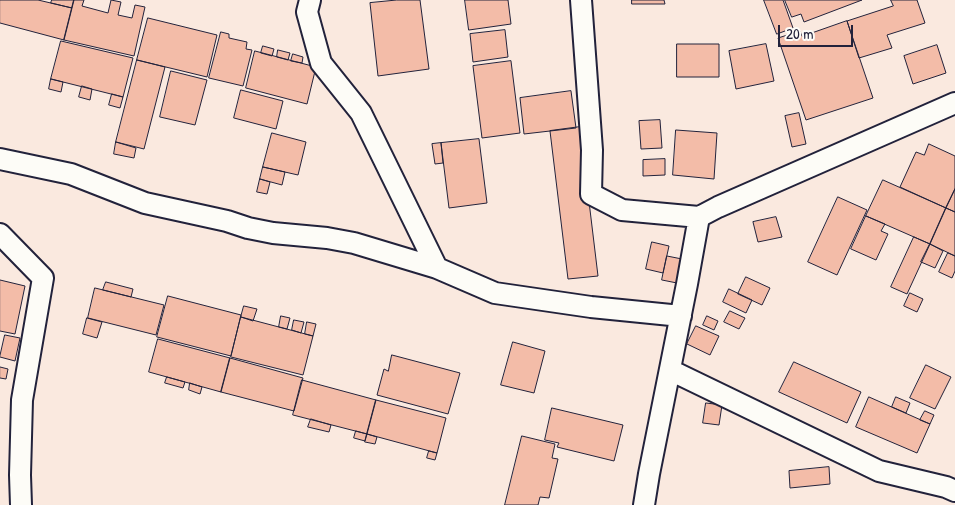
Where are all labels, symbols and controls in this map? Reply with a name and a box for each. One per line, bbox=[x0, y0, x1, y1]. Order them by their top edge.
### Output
scale bar bbox=[780, 15, 855, 47]
text: 20 m bbox=[786, 23, 813, 44]

